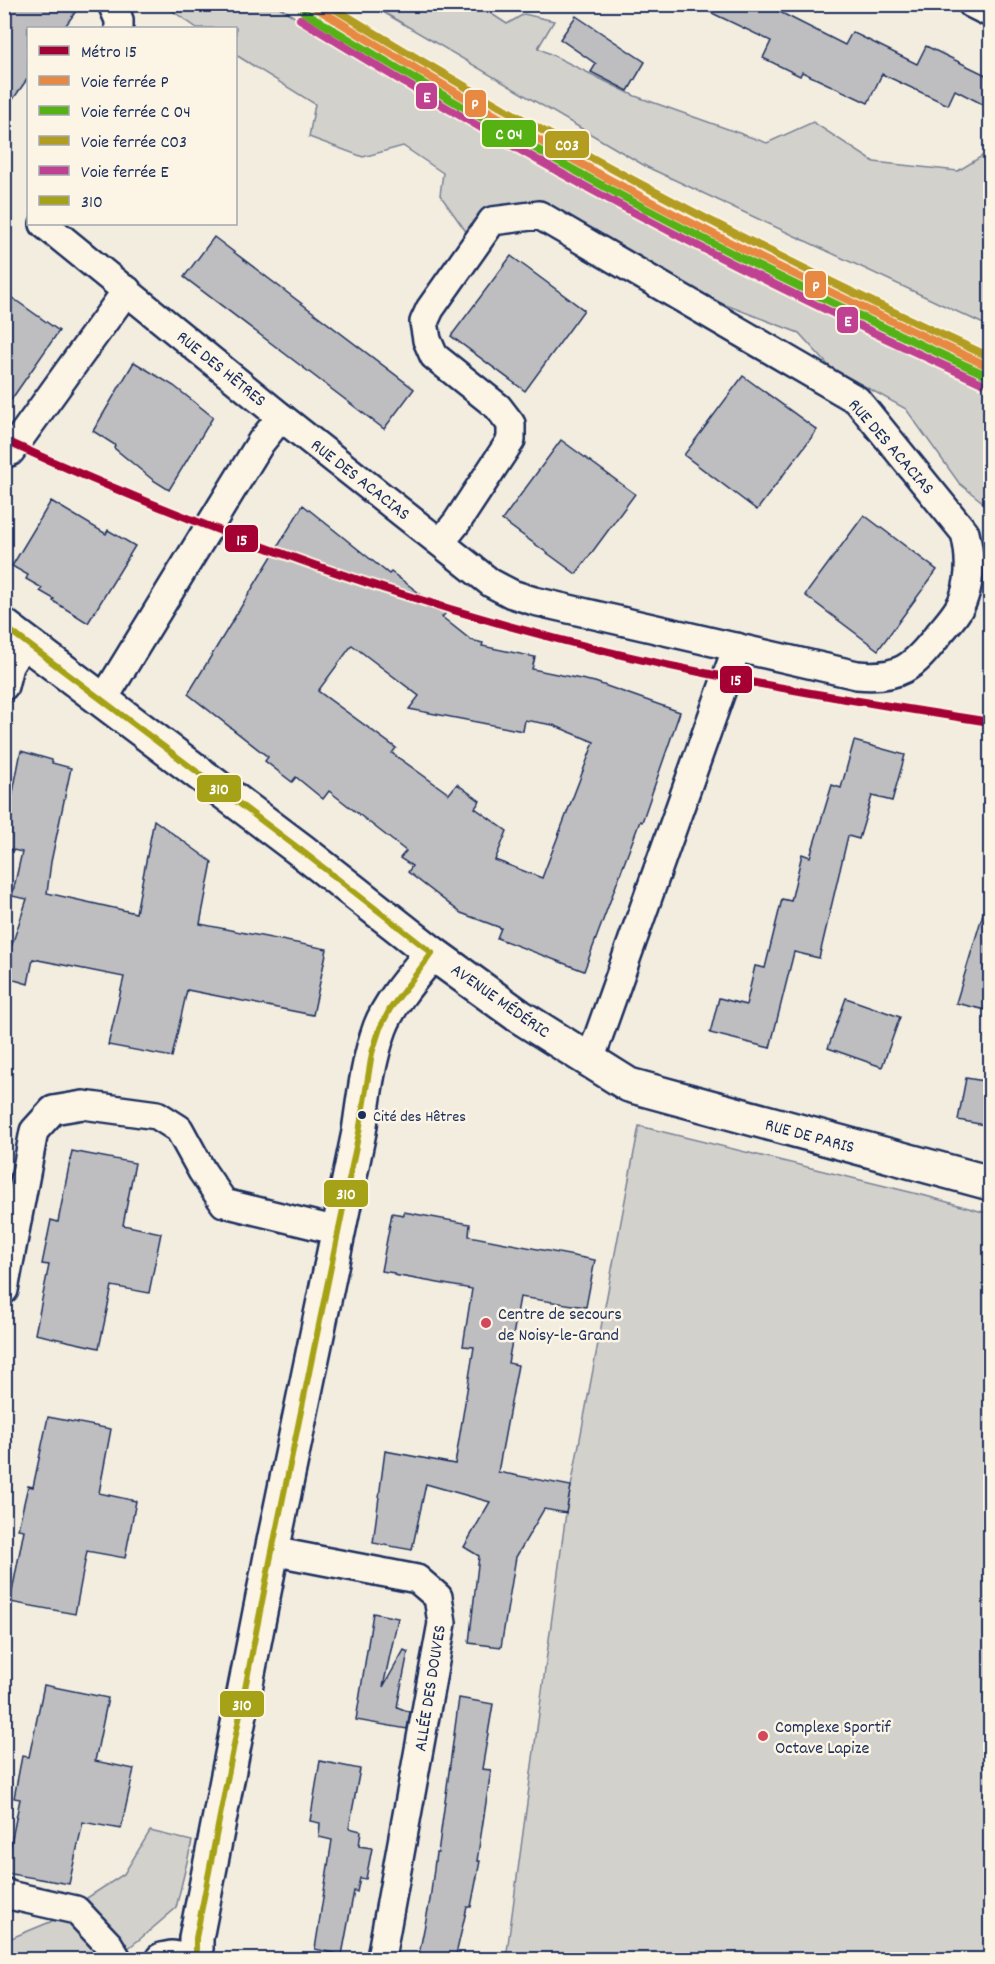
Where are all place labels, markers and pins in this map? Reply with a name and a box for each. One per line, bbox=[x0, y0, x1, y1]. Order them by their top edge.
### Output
place label: Cité des Hêtres bbox=[373, 1106, 466, 1129]
marker: Cité des Hêtres bbox=[356, 1109, 368, 1121]
place label: Centre de secours de Noisy-le-Grand bbox=[498, 1303, 622, 1349]
marker: Centre de secours de Noisy-le-Grand bbox=[479, 1316, 493, 1330]
place label: Complexe Sportif Octave Lapize bbox=[775, 1716, 891, 1762]
marker: Complexe Sportif Octave Lapize bbox=[756, 1729, 770, 1743]

